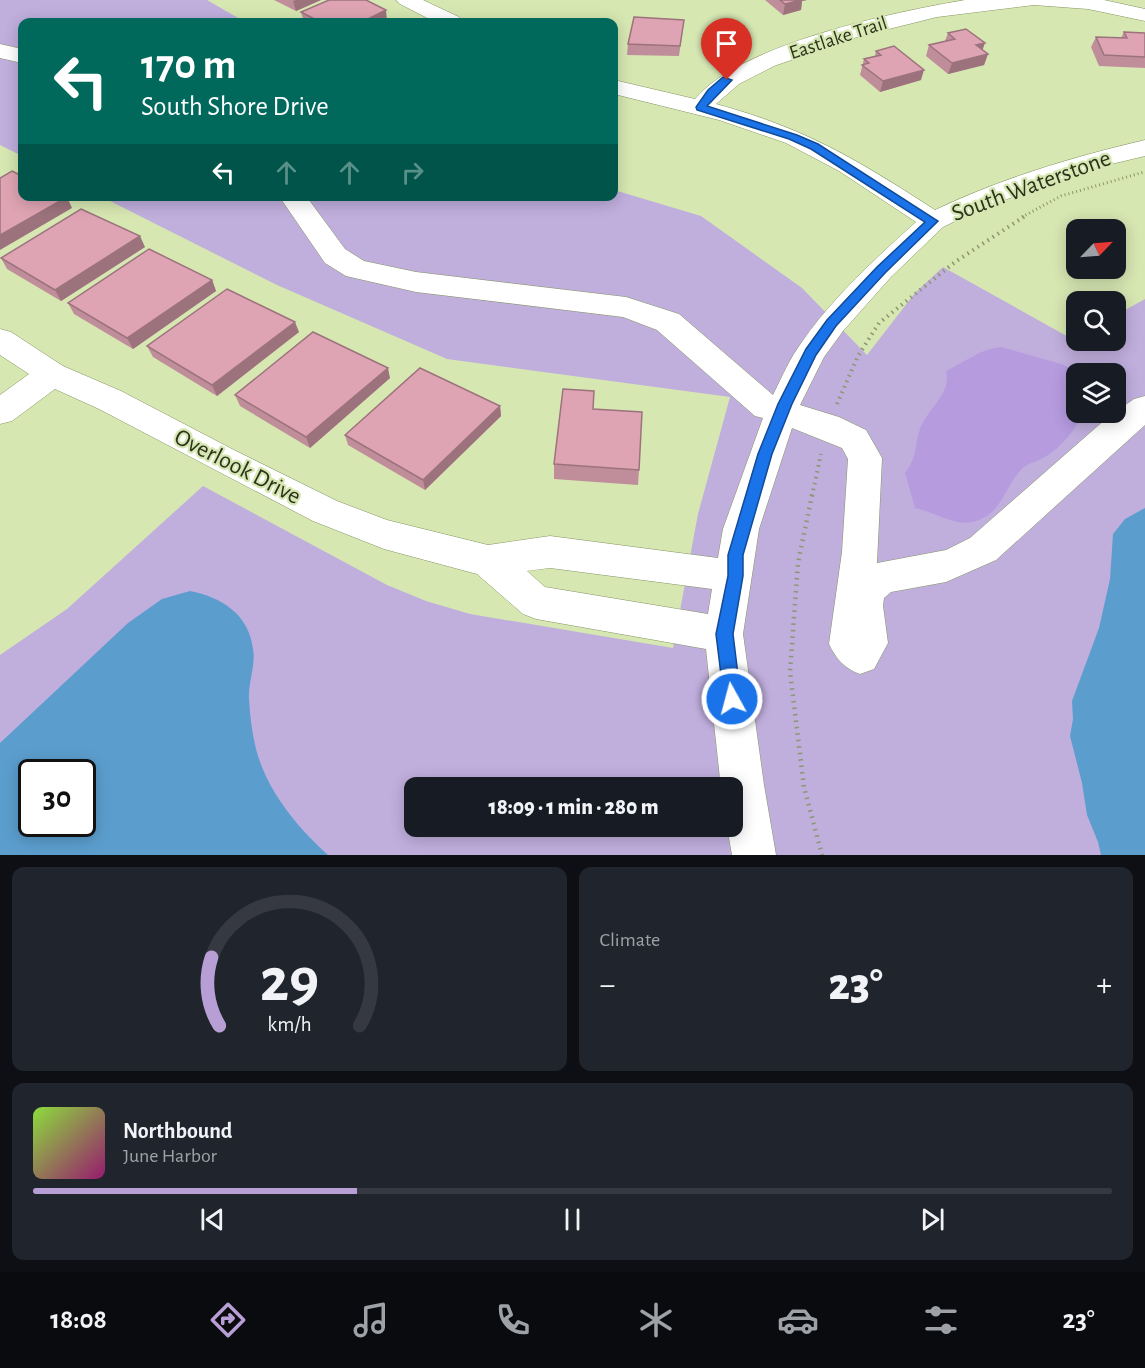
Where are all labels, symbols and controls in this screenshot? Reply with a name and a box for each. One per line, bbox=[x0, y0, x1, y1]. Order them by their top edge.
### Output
street label: Eastlake Trail bbox=[787, 13, 890, 63]
pin bbox=[701, 18, 752, 80]
icon: arrive bbox=[710, 27, 743, 60]
icon: left bbox=[42, 42, 120, 120]
text: 170 m bbox=[141, 44, 236, 86]
text: South Shore Drive bbox=[141, 93, 329, 120]
street label: South Waterstone bbox=[949, 146, 1114, 226]
icon: left bbox=[207, 156, 240, 189]
icon: ahead bbox=[270, 156, 303, 189]
icon: ahead bbox=[333, 156, 366, 189]
icon: right bbox=[396, 156, 429, 189]
north arrow bbox=[1066, 219, 1126, 279]
map controls bbox=[1066, 219, 1126, 423]
button: search bbox=[1066, 291, 1126, 351]
button: layers bbox=[1066, 363, 1126, 423]
street label: Overlook Drive bbox=[171, 425, 305, 509]
position arrow bbox=[700, 667, 764, 731]
speed limit sign: 30 bbox=[18, 759, 96, 837]
text: 18:09 · 1 min · 280 m bbox=[489, 796, 658, 818]
text: Climate bbox=[600, 930, 660, 950]
text: 29 bbox=[259, 950, 319, 1012]
text: 23° bbox=[829, 963, 883, 1008]
text: − bbox=[600, 969, 615, 1002]
text: + bbox=[1096, 969, 1112, 1002]
text: km/h bbox=[267, 1014, 311, 1035]
text: Northbound bbox=[123, 1120, 232, 1142]
text: June Harbor bbox=[123, 1146, 217, 1166]
icon: previous bbox=[196, 1203, 229, 1236]
icon: pause bbox=[556, 1203, 589, 1236]
icon: next bbox=[916, 1203, 949, 1236]
icon: directions bbox=[207, 1299, 249, 1341]
icon: music bbox=[350, 1299, 392, 1341]
icon: phone bbox=[492, 1299, 534, 1341]
icon: climate bbox=[635, 1299, 677, 1341]
icon: car bbox=[777, 1299, 819, 1341]
icon: filters bbox=[920, 1299, 962, 1341]
text: 18:08 bbox=[50, 1306, 107, 1333]
text: 23° bbox=[1062, 1306, 1095, 1333]

